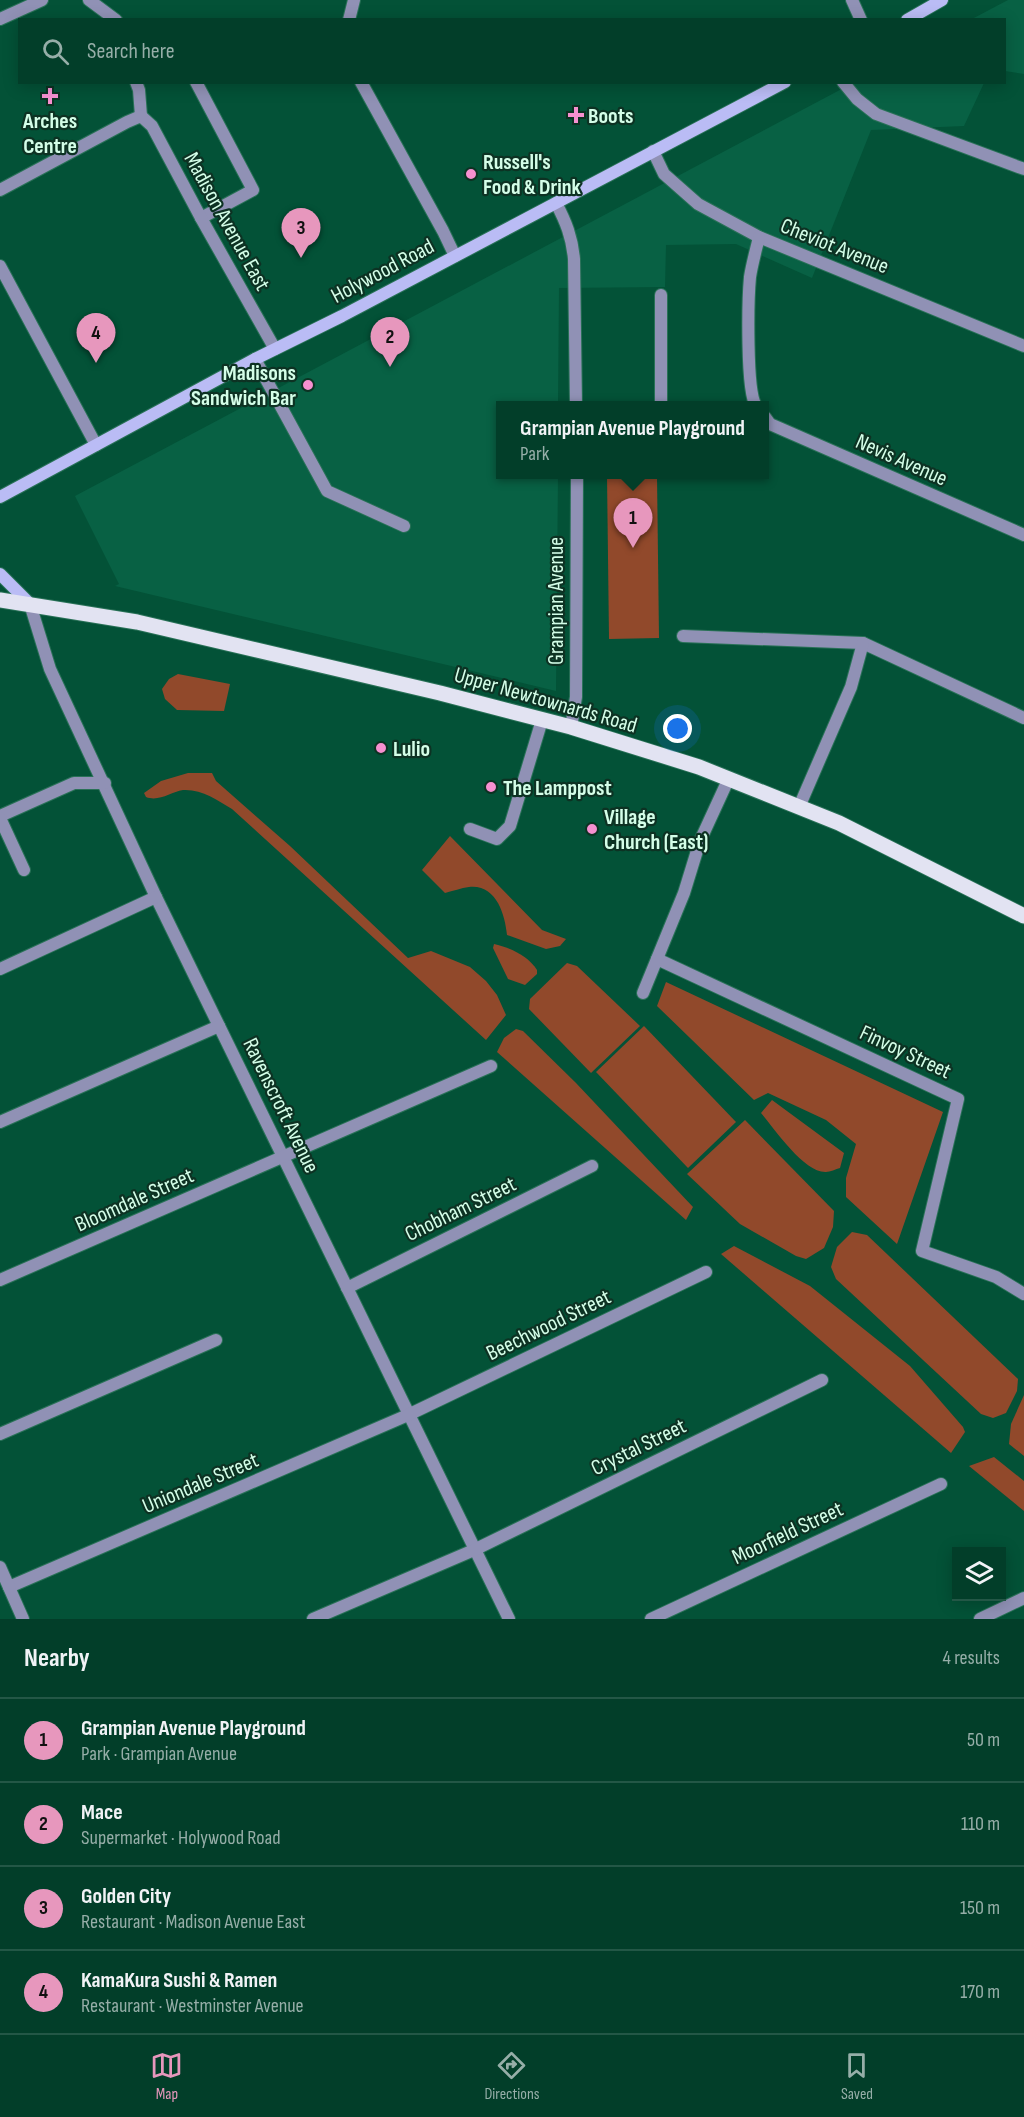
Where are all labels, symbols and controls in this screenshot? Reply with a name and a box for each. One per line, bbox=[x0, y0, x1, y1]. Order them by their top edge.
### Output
search box bbox=[18, 18, 1006, 84]
icon: search bbox=[39, 35, 72, 68]
text: Search here bbox=[87, 38, 174, 65]
marker: Arches Centre bbox=[41, 87, 59, 105]
place label: Boots bbox=[588, 103, 633, 130]
place label: Arches Centre bbox=[22, 108, 77, 160]
marker: Boots bbox=[569, 108, 583, 122]
street label: Madison Avenue East bbox=[178, 148, 276, 296]
place label: Russell's Food & Drink bbox=[483, 149, 581, 201]
marker: Russell's Food & Drink bbox=[464, 167, 478, 181]
pin: 3 bbox=[282, 208, 320, 258]
street label: Cheviot Avenue bbox=[776, 212, 893, 280]
street label: Holywood Road bbox=[327, 233, 439, 310]
pin: 4 bbox=[76, 314, 116, 363]
pin: 2 bbox=[370, 318, 410, 367]
place label: Madisons Sandwich Bar bbox=[191, 360, 296, 412]
marker: Madisons Sandwich Bar bbox=[301, 378, 315, 392]
popup bbox=[496, 401, 769, 479]
text: Grampian Avenue Playground bbox=[520, 415, 745, 442]
street label: Nevis Avenue bbox=[851, 428, 952, 493]
text: Park bbox=[520, 442, 549, 466]
pin: 1 bbox=[614, 498, 652, 548]
street label: Grampian Avenue bbox=[543, 537, 570, 665]
street label: Upper Newtownards Road bbox=[451, 661, 640, 739]
your location bbox=[663, 714, 692, 743]
place label: Lulio bbox=[393, 736, 430, 763]
marker: Lulio bbox=[374, 741, 388, 755]
place label: The Lamppost bbox=[503, 775, 612, 802]
marker: The Lamppost bbox=[484, 780, 498, 794]
place label: Village Church (East) bbox=[604, 804, 708, 856]
marker: Village Church (East) bbox=[585, 822, 599, 836]
street label: Finvoy Street bbox=[855, 1019, 956, 1085]
street label: Ravenscroft Avenue bbox=[236, 1034, 325, 1178]
street label: Bloomdale Street bbox=[71, 1162, 198, 1238]
street label: Chobham Street bbox=[401, 1171, 521, 1248]
street label: Beechwood Street bbox=[482, 1283, 616, 1367]
street label: Crystal Street bbox=[587, 1413, 691, 1482]
street label: Uniondale Street bbox=[138, 1447, 263, 1520]
street label: Moorfield Street bbox=[728, 1496, 848, 1571]
map controls bbox=[952, 1547, 1006, 1601]
button: layers bbox=[952, 1547, 1006, 1601]
text: Nearby bbox=[24, 1643, 90, 1674]
text: 4 results bbox=[943, 1646, 1000, 1670]
text: Grampian Avenue Playground bbox=[81, 1715, 306, 1742]
text: 1 bbox=[40, 1728, 47, 1752]
text: 50 m bbox=[967, 1728, 1000, 1752]
text: Park · Grampian Avenue bbox=[81, 1742, 237, 1766]
text: Mace bbox=[81, 1799, 123, 1826]
text: 2 bbox=[39, 1812, 48, 1836]
text: 110 m bbox=[961, 1812, 1000, 1836]
text: Supermarket · Holywood Road bbox=[81, 1826, 281, 1850]
text: Golden City bbox=[81, 1883, 171, 1910]
text: 3 bbox=[39, 1896, 48, 1920]
text: 150 m bbox=[960, 1896, 1000, 1920]
text: Restaurant · Madison Avenue East bbox=[81, 1910, 305, 1934]
text: KamaKura Sushi & Ramen bbox=[81, 1967, 277, 1994]
text: 4 bbox=[39, 1980, 48, 2004]
text: 170 m bbox=[960, 1980, 1000, 2004]
text: Restaurant · Westminster Avenue bbox=[81, 1994, 304, 2018]
tab: Map bbox=[150, 2049, 183, 2104]
tab: Directions bbox=[484, 2049, 539, 2104]
tab: Saved bbox=[840, 2049, 873, 2104]

